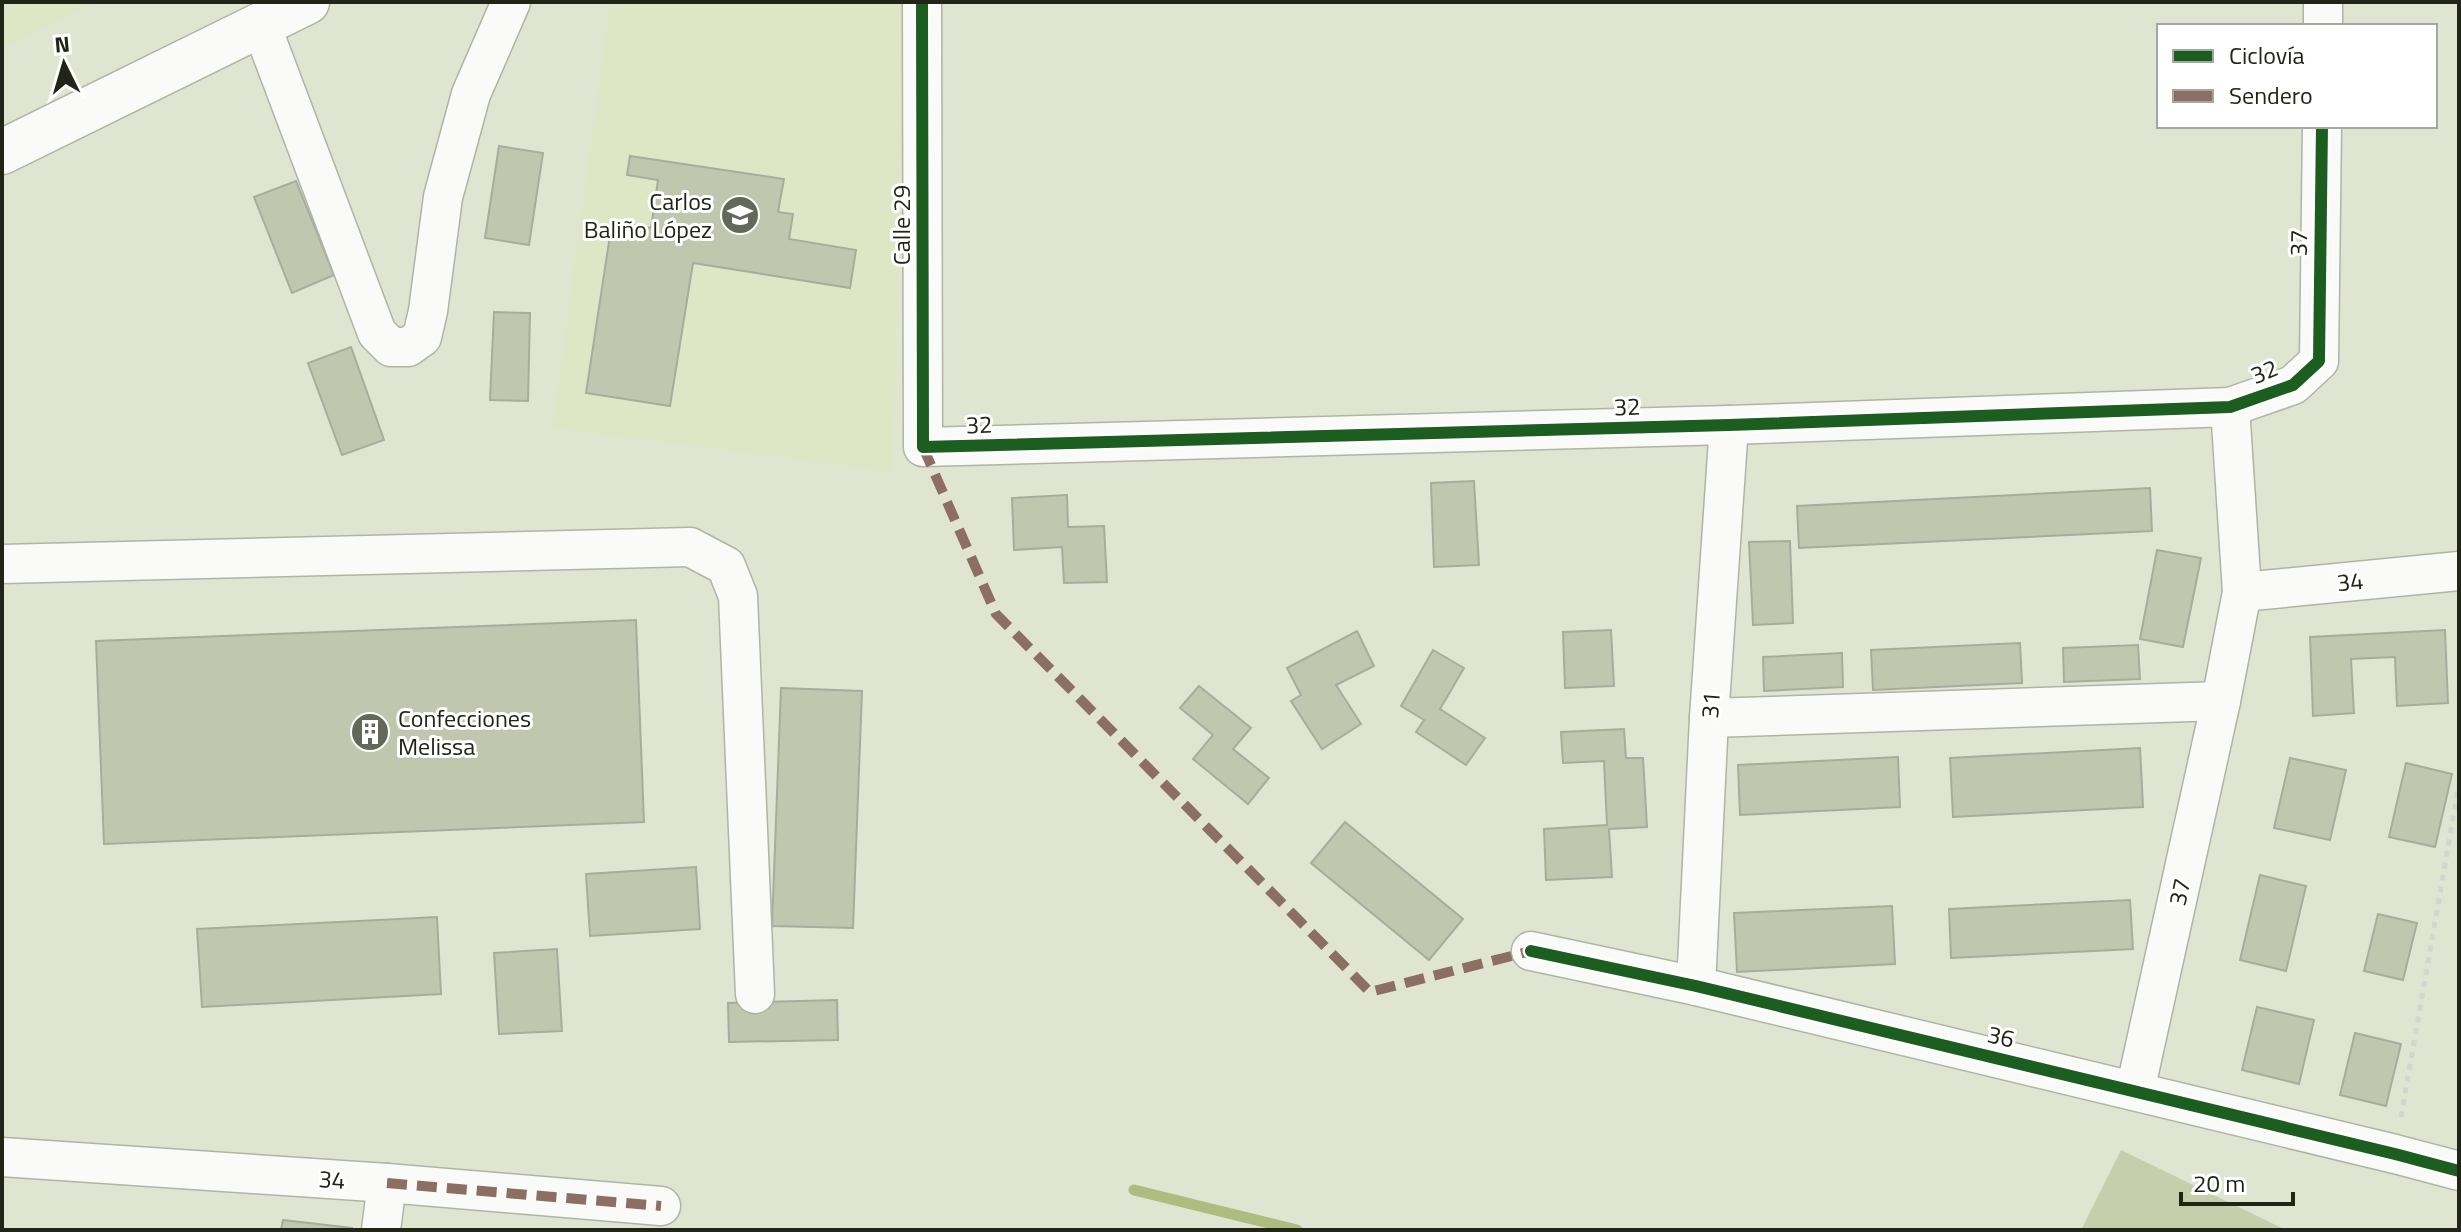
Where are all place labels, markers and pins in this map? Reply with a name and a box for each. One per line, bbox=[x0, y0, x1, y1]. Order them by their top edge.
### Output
place label: Carlos Baliño López bbox=[584, 183, 712, 247]
school or university icon: Carlos Baliño López bbox=[719, 194, 761, 236]
place label: Confecciones Melissa bbox=[398, 700, 531, 764]
building icon: Confecciones Melissa bbox=[349, 711, 391, 753]

